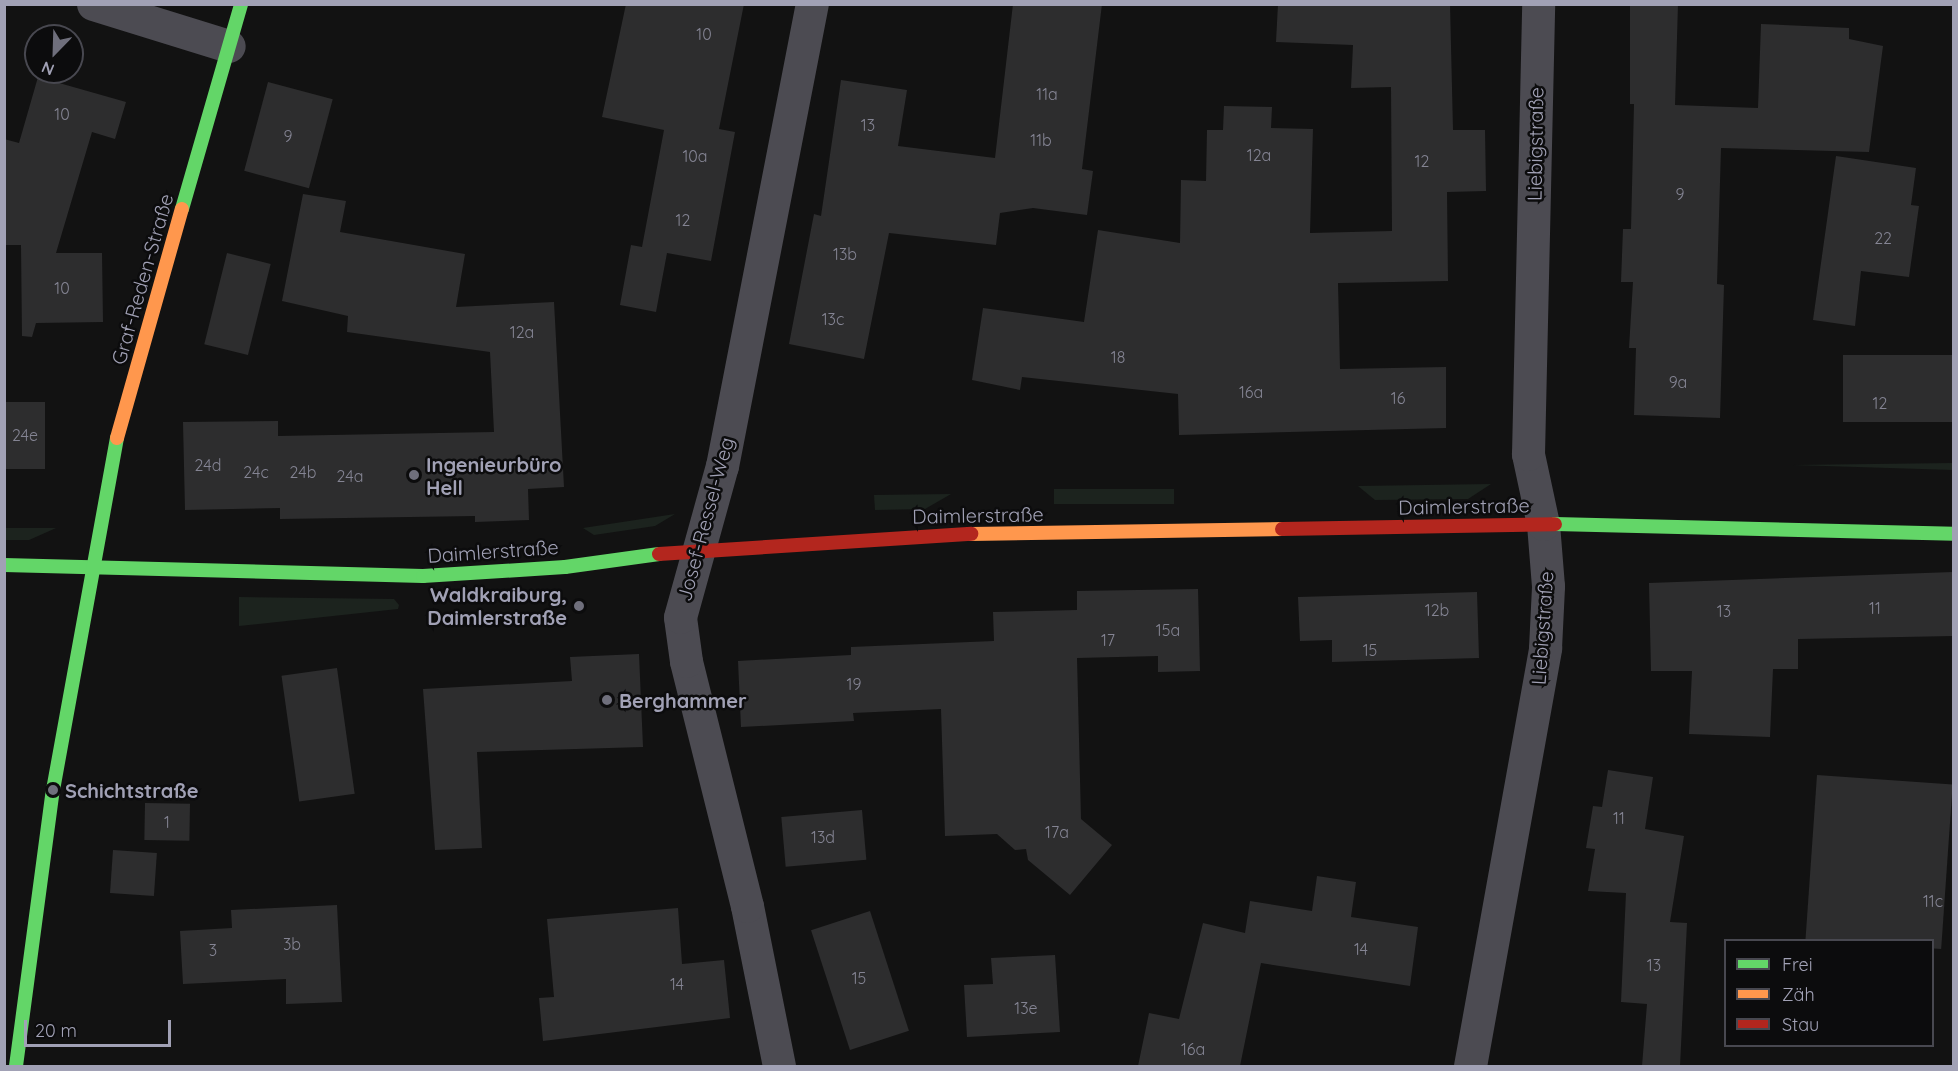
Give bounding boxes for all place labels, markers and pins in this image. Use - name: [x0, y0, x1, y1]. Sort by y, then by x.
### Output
- place label: Ingenieurbüro Hell: [426, 452, 561, 499]
- marker: Ingenieurbüro Hell: [407, 468, 421, 482]
- place label: Waldkraiburg, Daimlerstraße: [427, 582, 567, 629]
- marker: Waldkraiburg, Daimlerstraße: [572, 599, 586, 613]
- place label: Berghammer: [619, 688, 747, 712]
- marker: Berghammer: [600, 693, 614, 707]
- place label: Schichtstraße: [65, 778, 198, 802]
- marker: Schichtstraße: [46, 783, 60, 797]

